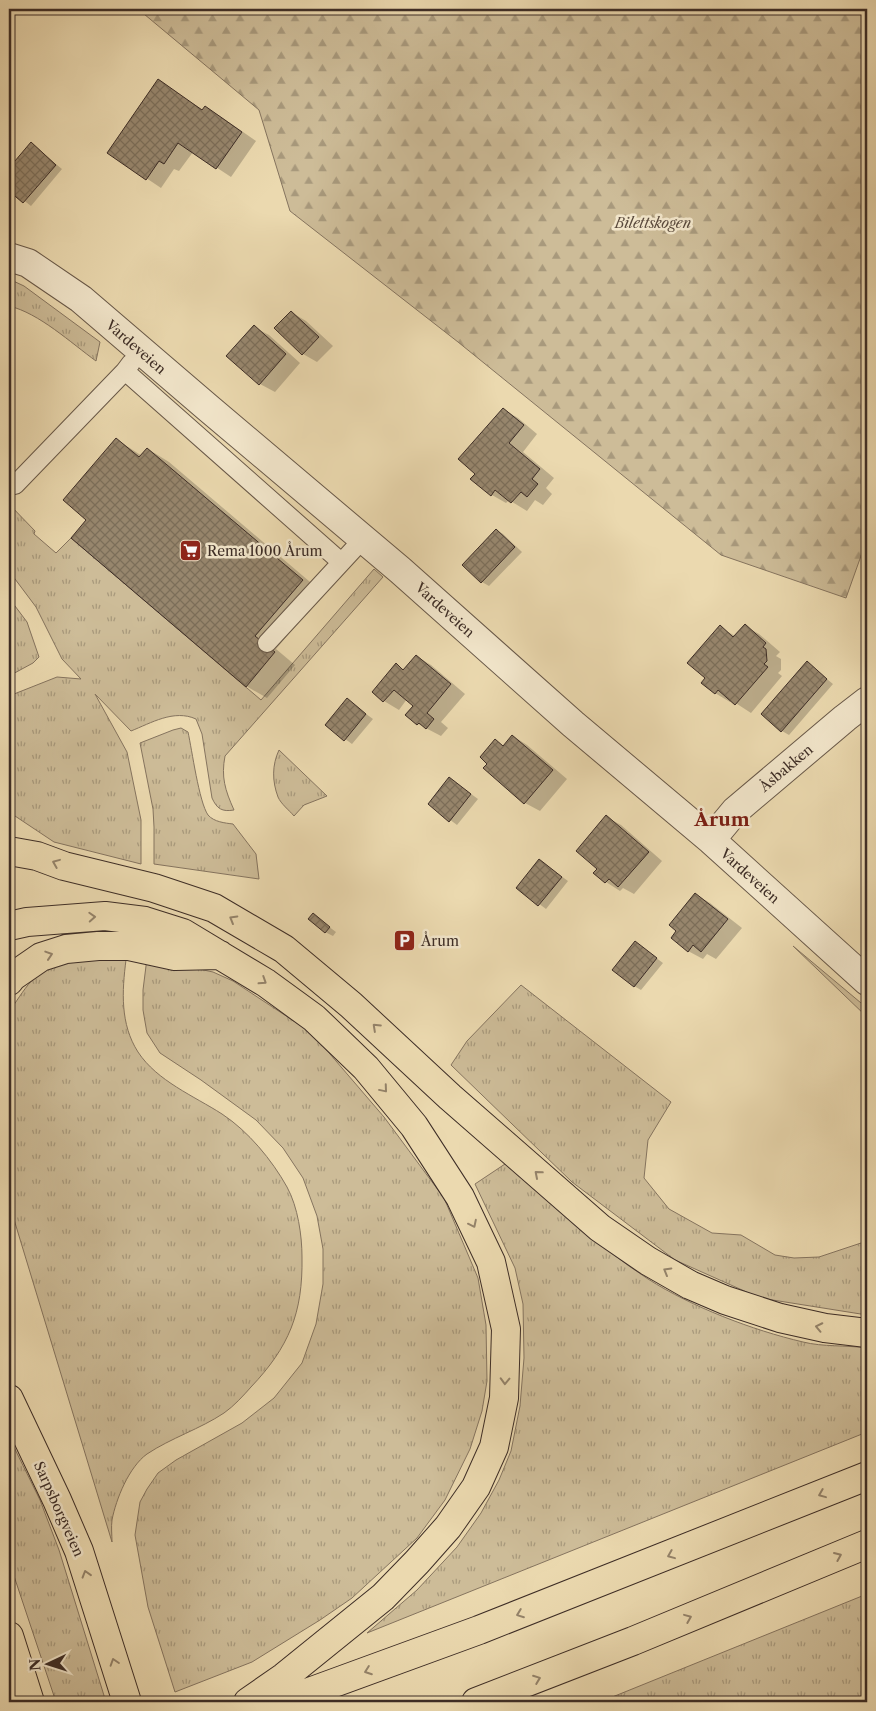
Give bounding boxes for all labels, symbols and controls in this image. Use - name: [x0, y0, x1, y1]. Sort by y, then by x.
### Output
- park label: Bilettskogen: [614, 214, 691, 232]
- street label: Vardeveien: [101, 315, 170, 378]
- supermarket icon: Rema 1000 Årum: [179, 539, 203, 563]
- place label: Rema 1000 Årum: [207, 541, 323, 560]
- street label: Vardeveien: [411, 578, 479, 642]
- street label: Åsbakken: [754, 739, 817, 796]
- district label: Årum: [693, 808, 750, 831]
- street label: Vardeveien: [716, 844, 784, 908]
- one-way arrow: [52, 859, 60, 869]
- one-way arrow: [88, 911, 96, 922]
- one-way arrow: [229, 915, 238, 925]
- parking icon: Årum: [393, 929, 417, 953]
- place label: Årum: [420, 931, 459, 950]
- one-way arrow: [44, 951, 52, 961]
- one-way arrow: [257, 975, 267, 984]
- one-way arrow: [372, 1024, 381, 1033]
- one-way arrow: [378, 1083, 386, 1092]
- one-way arrow: [534, 1170, 543, 1179]
- one-way arrow: [467, 1219, 477, 1228]
- one-way arrow: [663, 1268, 672, 1278]
- one-way arrow: [815, 1322, 823, 1332]
- one-way arrow: [499, 1377, 510, 1385]
- street label: Sarpsborgveien: [30, 1459, 88, 1560]
- one-way arrow: [818, 1488, 827, 1498]
- one-way arrow: [668, 1549, 676, 1559]
- one-way arrow: [834, 1552, 842, 1562]
- one-way arrow: [82, 1571, 92, 1579]
- one-way arrow: [516, 1608, 525, 1618]
- one-way arrow: [683, 1614, 692, 1625]
- north arrow: [22, 1638, 72, 1688]
- text: N: [26, 1658, 44, 1672]
- one-way arrow: [109, 1658, 119, 1666]
- one-way arrow: [364, 1665, 373, 1675]
- one-way arrow: [532, 1674, 541, 1685]

